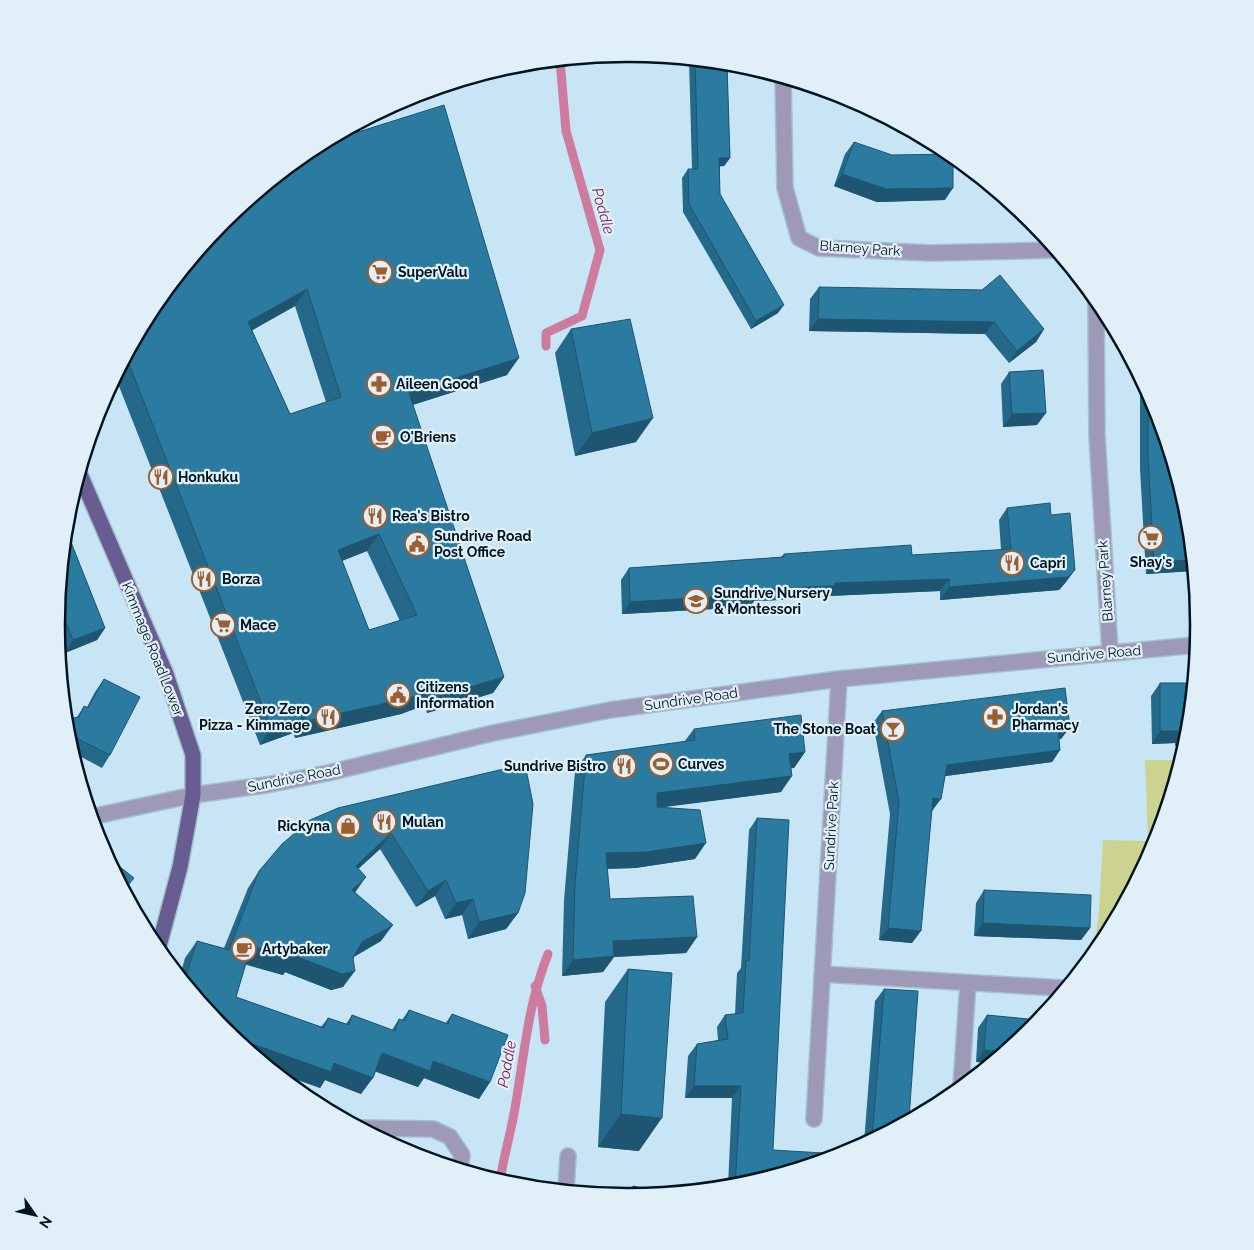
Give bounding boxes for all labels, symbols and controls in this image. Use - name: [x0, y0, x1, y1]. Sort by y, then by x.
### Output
- water label: Poddle: [588, 186, 618, 236]
- street label: Blarney Park: [819, 237, 902, 259]
- supermarket icon: SuperValu: [367, 259, 393, 285]
- place label: SuperValu: [398, 264, 468, 280]
- pharmacy icon: Aileen Good: [366, 371, 392, 397]
- place label: Aileen Good: [396, 376, 478, 392]
- cafe icon: O'Briens: [370, 424, 396, 450]
- place label: O'Briens: [400, 429, 456, 445]
- restaurant icon: Honkuku: [148, 464, 174, 490]
- place label: Honkuku: [178, 469, 239, 485]
- restaurant icon: Rea's Bistro: [362, 503, 388, 529]
- place label: Rea's Bistro: [392, 508, 470, 524]
- supermarket icon: Shay's: [1138, 525, 1164, 551]
- place label: Sundrive Road Post Office: [434, 528, 531, 560]
- public building icon: Sundrive Road Post Office: [404, 531, 430, 557]
- street label: Blarney Park: [1094, 539, 1116, 622]
- restaurant icon: Capri: [999, 550, 1025, 576]
- place label: Shay's: [1130, 554, 1172, 570]
- place label: Capri: [1030, 555, 1066, 571]
- restaurant icon: Borza: [191, 566, 217, 592]
- place label: Borza: [222, 571, 260, 587]
- street label: Kimmage Road Lower: [119, 580, 187, 719]
- place label: Sundrive Nursery & Montessori: [714, 585, 830, 617]
- school or university icon: Sundrive Nursery & Montessori: [683, 588, 709, 614]
- supermarket icon: Mace: [210, 612, 236, 638]
- place label: Mace: [240, 617, 277, 633]
- street label: Sundrive Road: [1046, 642, 1142, 666]
- place label: Citizens Information: [416, 679, 494, 711]
- public building icon: Citizens Information: [385, 682, 411, 708]
- street label: Sundrive Road: [643, 685, 739, 713]
- place label: Zero Zero Pizza - Kimmage: [199, 701, 311, 733]
- place label: Jordan's Pharmacy: [1012, 701, 1079, 733]
- restaurant icon: Zero Zero Pizza - Kimmage: [315, 704, 341, 730]
- pharmacy icon: Jordan's Pharmacy: [982, 704, 1008, 730]
- bar icon: The Stone Boat: [880, 716, 906, 742]
- place label: The Stone Boat: [773, 721, 877, 737]
- sports icon: Curves: [648, 751, 674, 777]
- restaurant icon: Sundrive Bistro: [611, 753, 637, 779]
- place label: Curves: [678, 756, 725, 772]
- place label: Sundrive Bistro: [504, 758, 607, 774]
- street label: Sundrive Road: [246, 761, 342, 795]
- street label: Sundrive Park: [821, 780, 841, 871]
- restaurant icon: Mulan: [371, 809, 397, 835]
- shop icon: Rickyna: [335, 813, 361, 839]
- place label: Mulan: [402, 814, 444, 830]
- place label: Rickyna: [277, 818, 330, 834]
- cafe icon: Artybaker: [231, 936, 257, 962]
- place label: Artybaker: [262, 941, 329, 957]
- water label: Poddle: [494, 1039, 520, 1089]
- north arrow: [10, 1190, 60, 1240]
- text: N: [36, 1213, 55, 1231]

